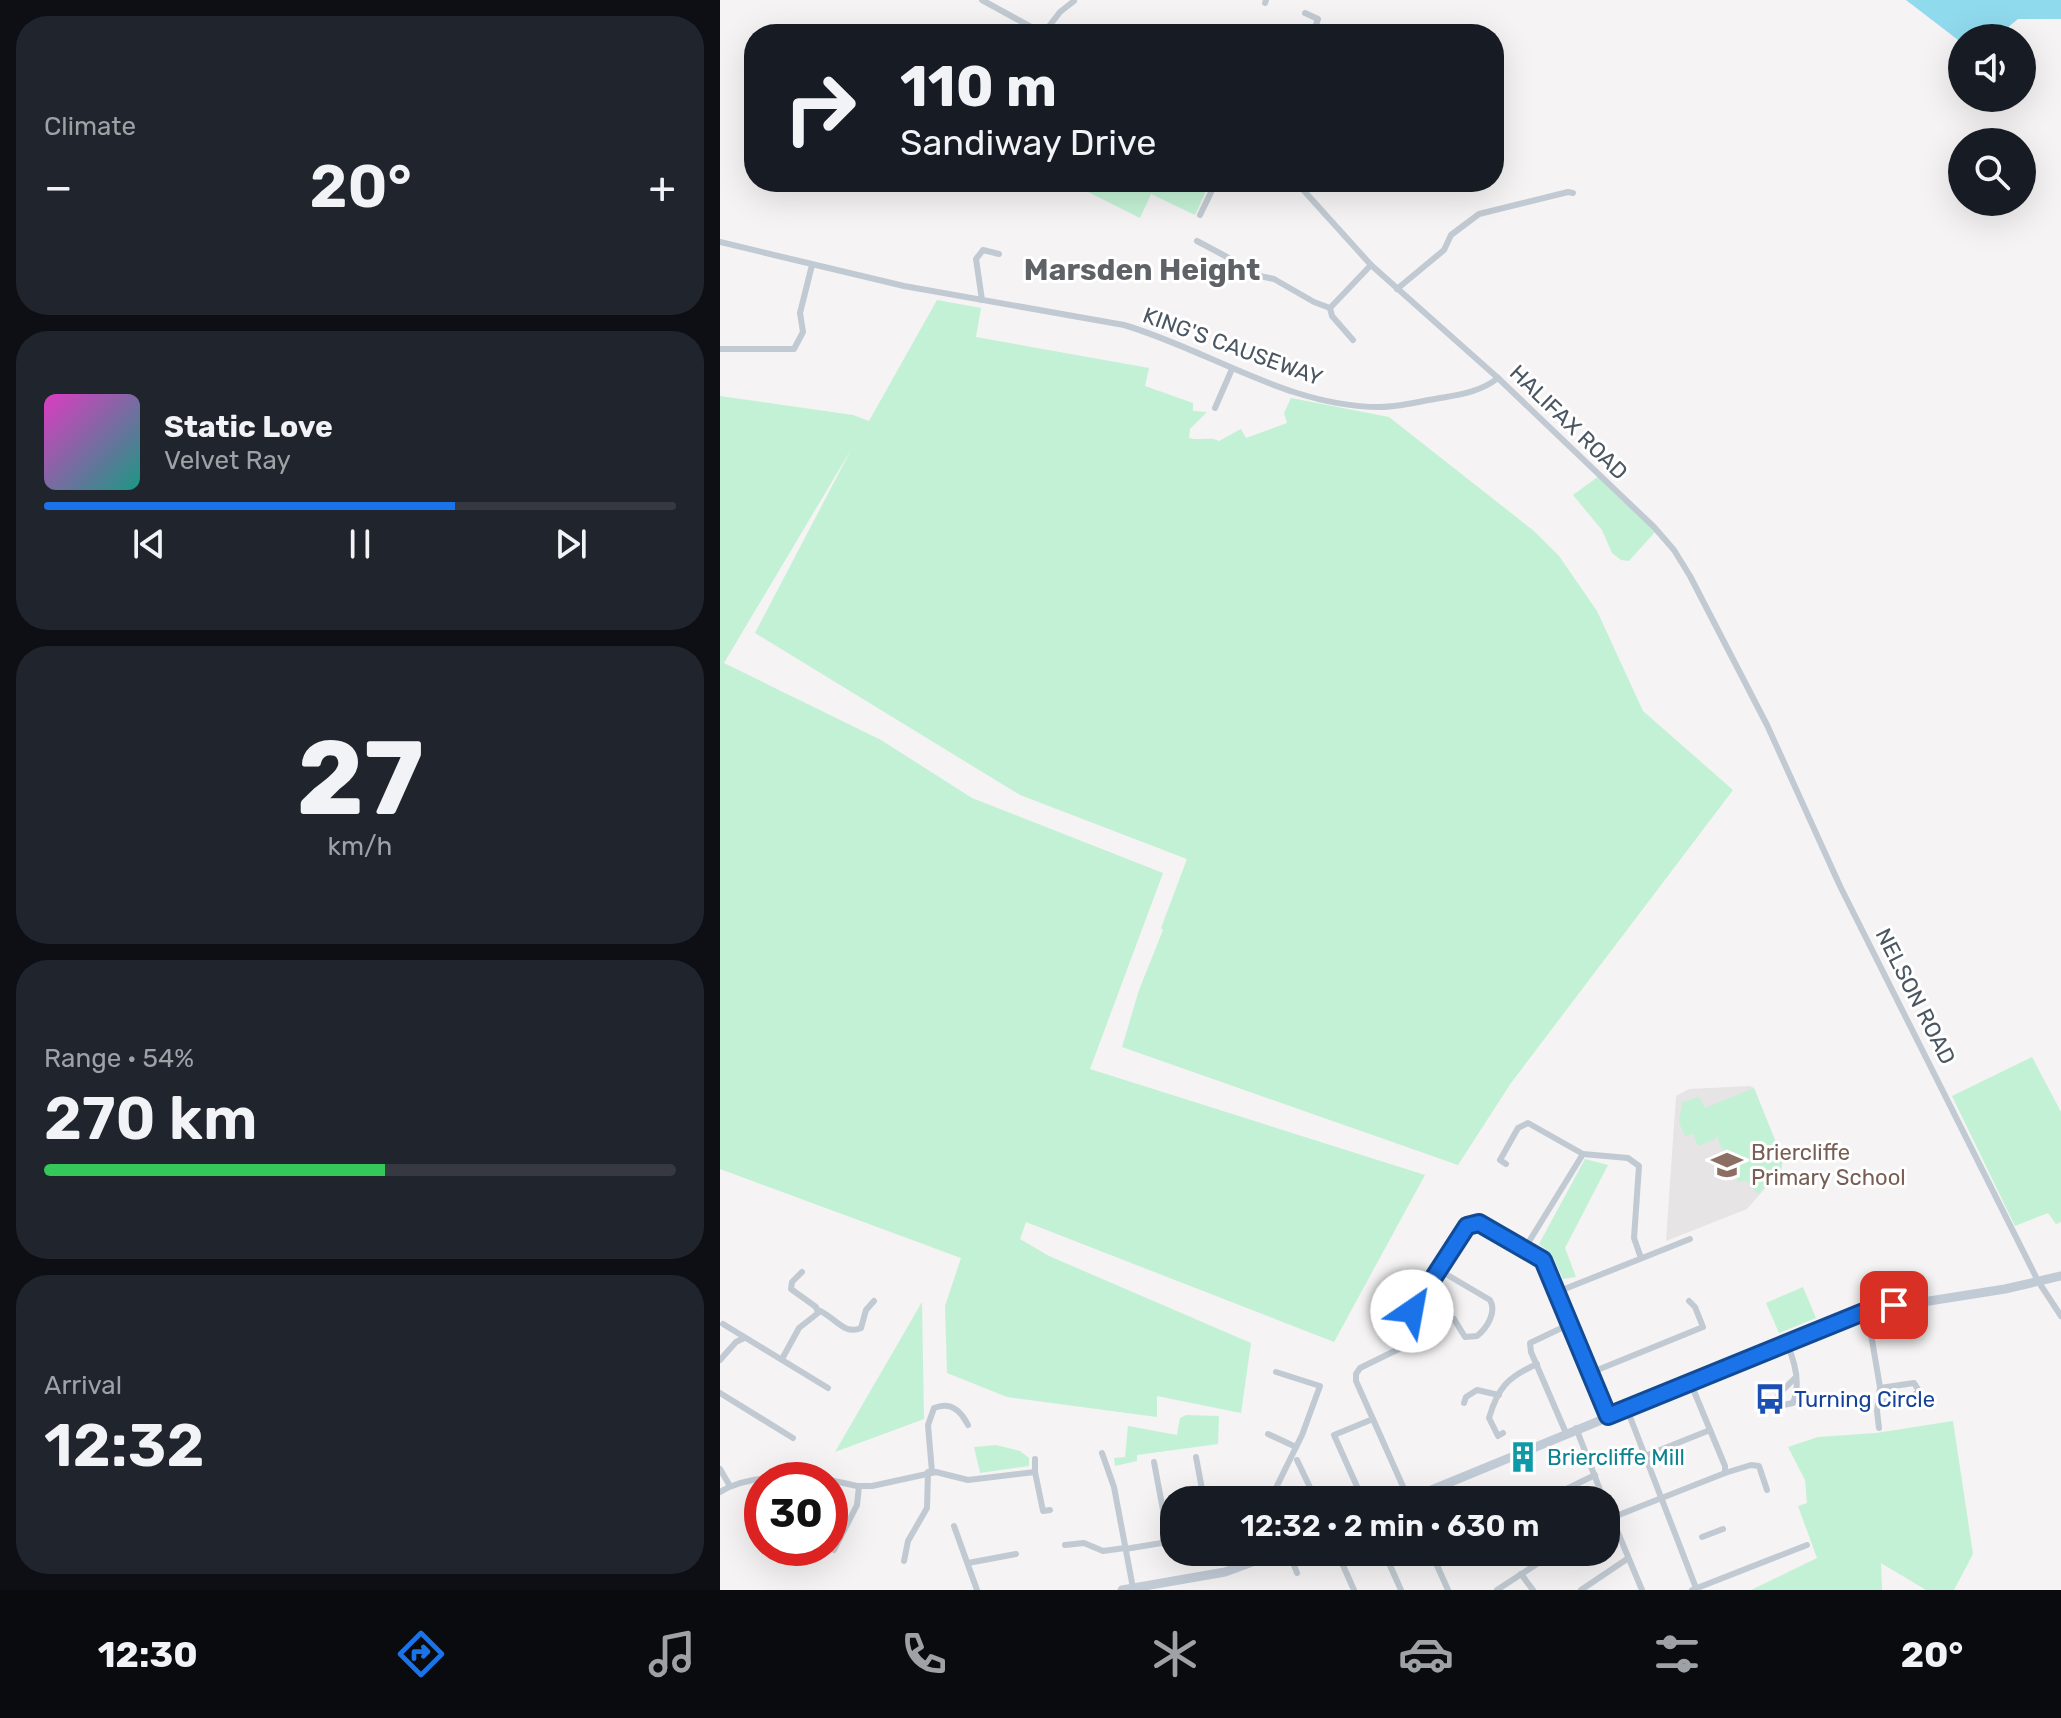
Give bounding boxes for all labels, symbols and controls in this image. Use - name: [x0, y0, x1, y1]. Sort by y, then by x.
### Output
- map controls: [1948, 24, 2036, 216]
- button: sound: [1948, 24, 2036, 112]
- text: 110 m: [900, 54, 1057, 120]
- icon: right: [768, 56, 872, 160]
- text: Climate: [44, 111, 136, 142]
- text: Sandiway Drive: [900, 121, 1156, 164]
- button: search: [1948, 128, 2036, 216]
- text: 20°: [309, 151, 412, 222]
- text: −: [44, 161, 73, 213]
- text: +: [649, 161, 676, 213]
- district label: Marsden Height: [1024, 252, 1260, 288]
- street label: KING'S CAUSEWAY: [1139, 301, 1326, 392]
- street label: HALIFAX ROAD: [1504, 359, 1633, 485]
- text: Static Love: [164, 409, 333, 445]
- text: Velvet Ray: [164, 445, 291, 476]
- icon: previous: [127, 522, 171, 566]
- icon: pause: [338, 522, 382, 566]
- icon: next: [549, 522, 593, 566]
- text: 27: [296, 717, 424, 840]
- text: km/h: [328, 831, 392, 862]
- street label: NELSON ROAD: [1870, 924, 1961, 1069]
- text: Range · 54%: [44, 1043, 194, 1074]
- text: 270 km: [44, 1083, 257, 1154]
- place label: Briercliffe Primary School: [1751, 1139, 1906, 1191]
- school or university icon: Briercliffe Primary School: [1710, 1148, 1744, 1182]
- position arrow: [1370, 1269, 1454, 1353]
- pin: [1860, 1271, 1928, 1339]
- icon: arrive: [1872, 1283, 1916, 1327]
- text: Arrival: [44, 1370, 122, 1401]
- bus stop icon: Turning Circle: [1753, 1382, 1787, 1416]
- place label: Turning Circle: [1794, 1386, 1935, 1413]
- text: 12:32: [44, 1410, 204, 1481]
- building icon: Briercliffe Mill: [1506, 1440, 1540, 1474]
- place label: Briercliffe Mill: [1547, 1444, 1685, 1471]
- speed limit sign: 30: [744, 1462, 848, 1566]
- text: 12:32 · 2 min · 630 m: [1240, 1508, 1540, 1544]
- icon: directions: [393, 1626, 449, 1682]
- icon: music: [644, 1626, 700, 1682]
- icon: phone: [896, 1626, 952, 1682]
- icon: climate: [1147, 1626, 1203, 1682]
- icon: car: [1398, 1626, 1454, 1682]
- icon: filters: [1649, 1626, 1705, 1682]
- text: 12:30: [98, 1633, 198, 1676]
- text: 20°: [1901, 1633, 1963, 1676]

